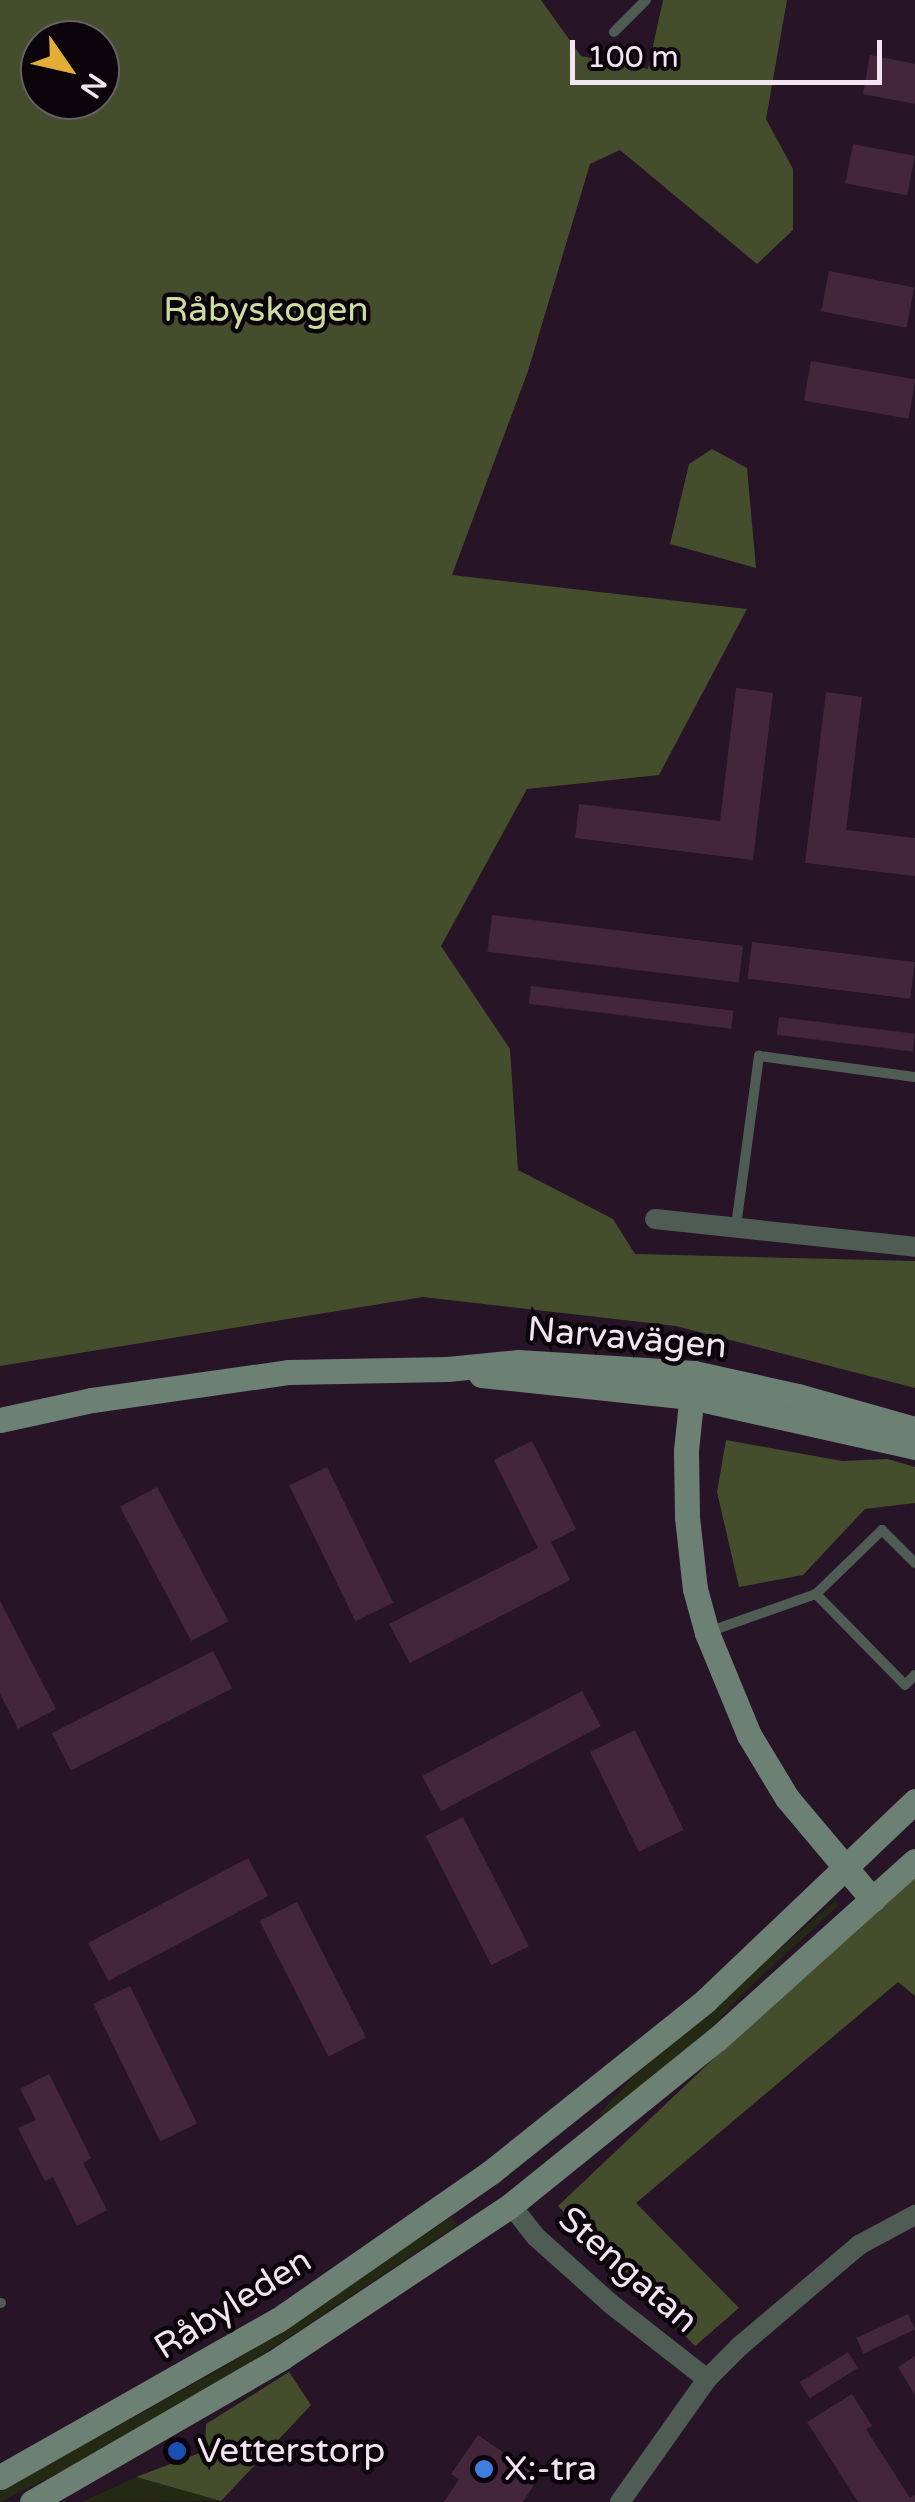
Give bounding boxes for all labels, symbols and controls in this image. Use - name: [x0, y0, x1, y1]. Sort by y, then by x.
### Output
- north arrow: [20, 20, 120, 120]
- scale bar: [575, 20, 888, 82]
- text: 100 m: [587, 39, 679, 76]
- text: N: [73, 67, 114, 104]
- park label: Råbyskogen: [163, 289, 369, 331]
- street label: Narvavägen: [526, 1308, 728, 1368]
- street label: Stengatan: [550, 2198, 706, 2342]
- street label: Råbyleden: [147, 2239, 319, 2369]
- place label: Vetterstorp: [197, 2430, 385, 2472]
- marker: Vetterstorp: [166, 2440, 188, 2462]
- place label: X:-tra: [504, 2448, 597, 2490]
- marker: X:-tra: [473, 2458, 495, 2480]

